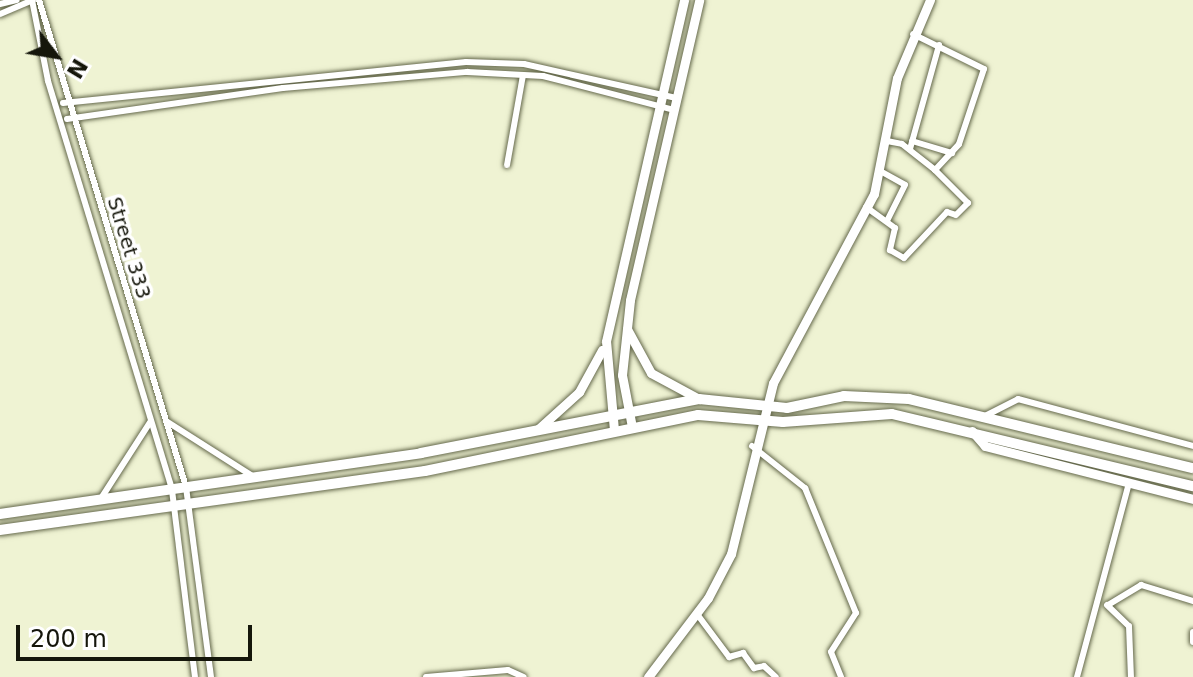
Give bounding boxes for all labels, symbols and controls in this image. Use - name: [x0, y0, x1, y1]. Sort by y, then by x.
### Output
- north arrow: [16, 16, 96, 96]
- text: N: [62, 54, 92, 83]
- street label: Street 333: [102, 194, 156, 302]
- scale bar: [20, 609, 256, 659]
- text: 200 m: [30, 625, 107, 653]

